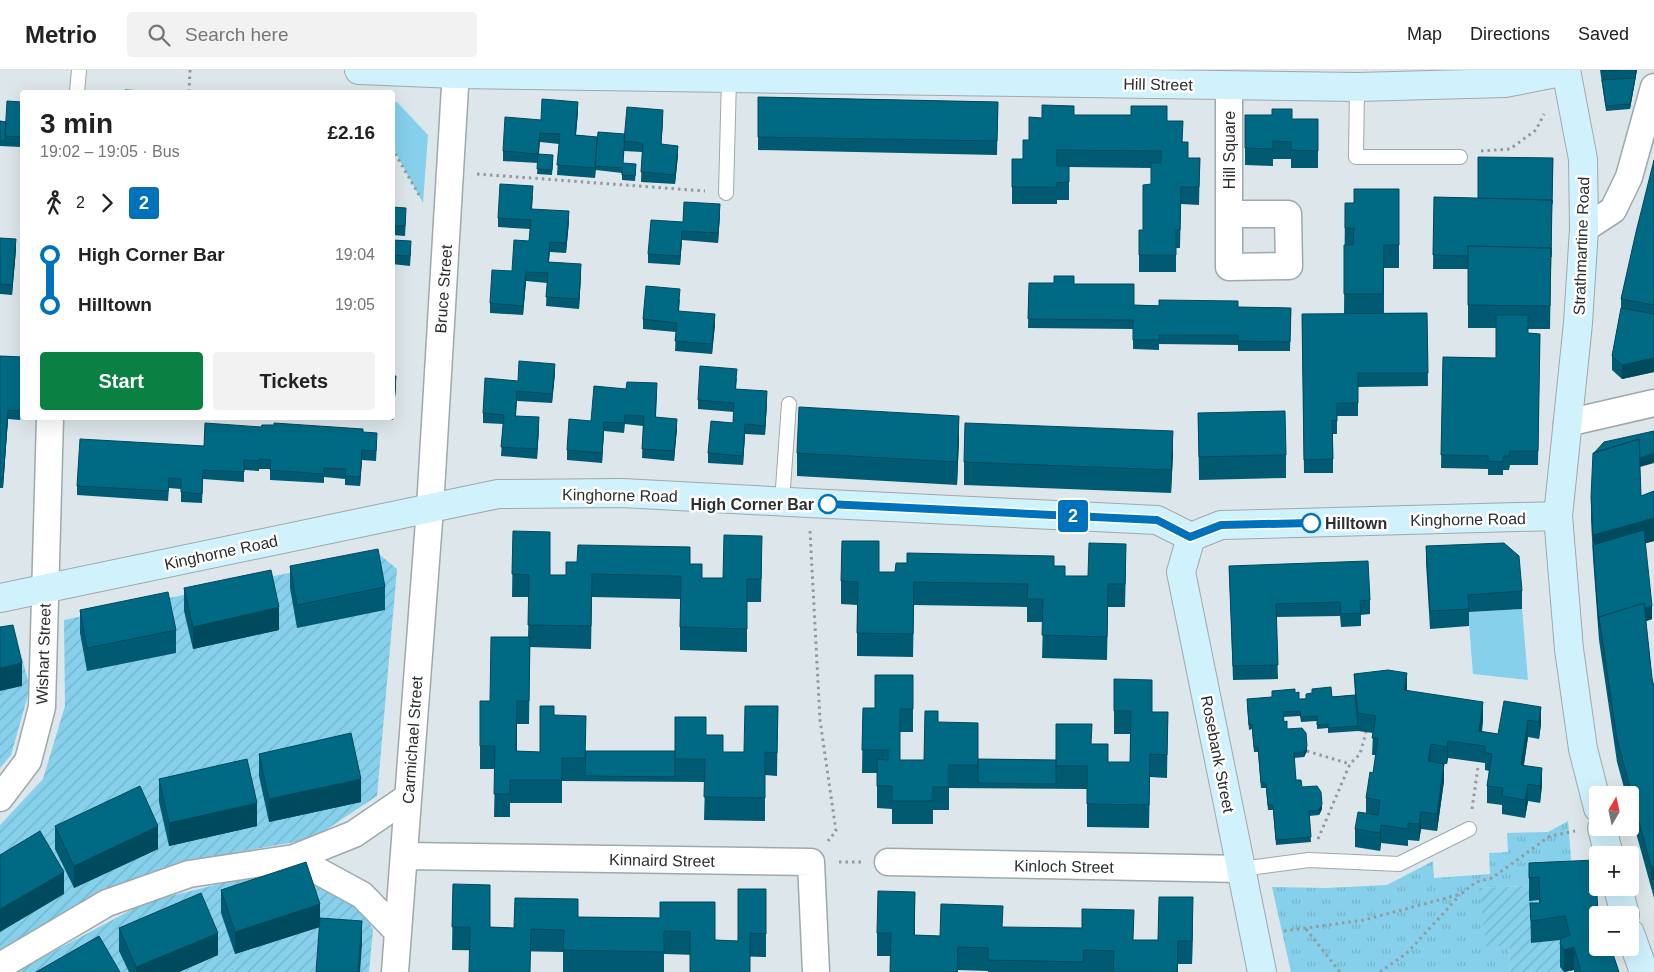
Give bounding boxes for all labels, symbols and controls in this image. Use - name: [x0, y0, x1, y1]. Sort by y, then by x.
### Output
- search box: [127, 12, 477, 57]
- text: Metrio: [25, 21, 97, 48]
- icon: search: [145, 21, 173, 49]
- text: Search here: [185, 24, 289, 45]
- text: Map: [1407, 24, 1442, 44]
- text: Directions: [1470, 24, 1550, 44]
- text: Saved: [1578, 24, 1629, 44]
- street label: Hill Street: [1123, 75, 1193, 94]
- text: 3 min: [40, 108, 113, 139]
- street label: Hill Square: [1221, 111, 1238, 189]
- text: £2.16: [327, 122, 375, 143]
- text: 19:02 – 19:05 · Bus: [40, 143, 180, 160]
- street label: Strathmartine Road: [1571, 176, 1592, 316]
- icon: walk: [40, 189, 68, 217]
- icon: forward: [93, 189, 121, 217]
- text: 2: [139, 193, 149, 213]
- text: 2: [76, 194, 85, 211]
- text: High Corner Bar: [78, 244, 225, 265]
- street label: Bruce Street: [432, 244, 455, 334]
- text: 19:04: [335, 246, 375, 263]
- text: Hilltown: [78, 294, 152, 315]
- text: 19:05: [335, 296, 375, 313]
- button: Start: [40, 352, 203, 410]
- button: Tickets: [213, 352, 375, 410]
- street label: Kinghorne Road: [562, 486, 678, 505]
- marker: High Corner Bar: [818, 494, 838, 514]
- place label: High Corner Bar: [690, 496, 814, 513]
- line badge: 2: [1057, 500, 1089, 532]
- text: 2: [1068, 506, 1078, 526]
- street label: Kinghorne Road: [1410, 510, 1526, 529]
- marker: Hilltown: [1301, 513, 1321, 533]
- place label: Hilltown: [1325, 515, 1387, 532]
- street label: Kinghorne Road: [163, 532, 279, 573]
- street label: Wishart Street: [33, 603, 54, 705]
- street label: Carmichael Street: [400, 675, 425, 804]
- street label: Rosebank Street: [1198, 694, 1237, 815]
- north arrow: [1589, 786, 1639, 836]
- map controls: [1589, 786, 1639, 956]
- button: +: [1589, 846, 1639, 896]
- street label: Kinnaird Street: [609, 851, 716, 870]
- street label: Kinloch Street: [1014, 857, 1114, 876]
- button: −: [1589, 906, 1639, 956]

